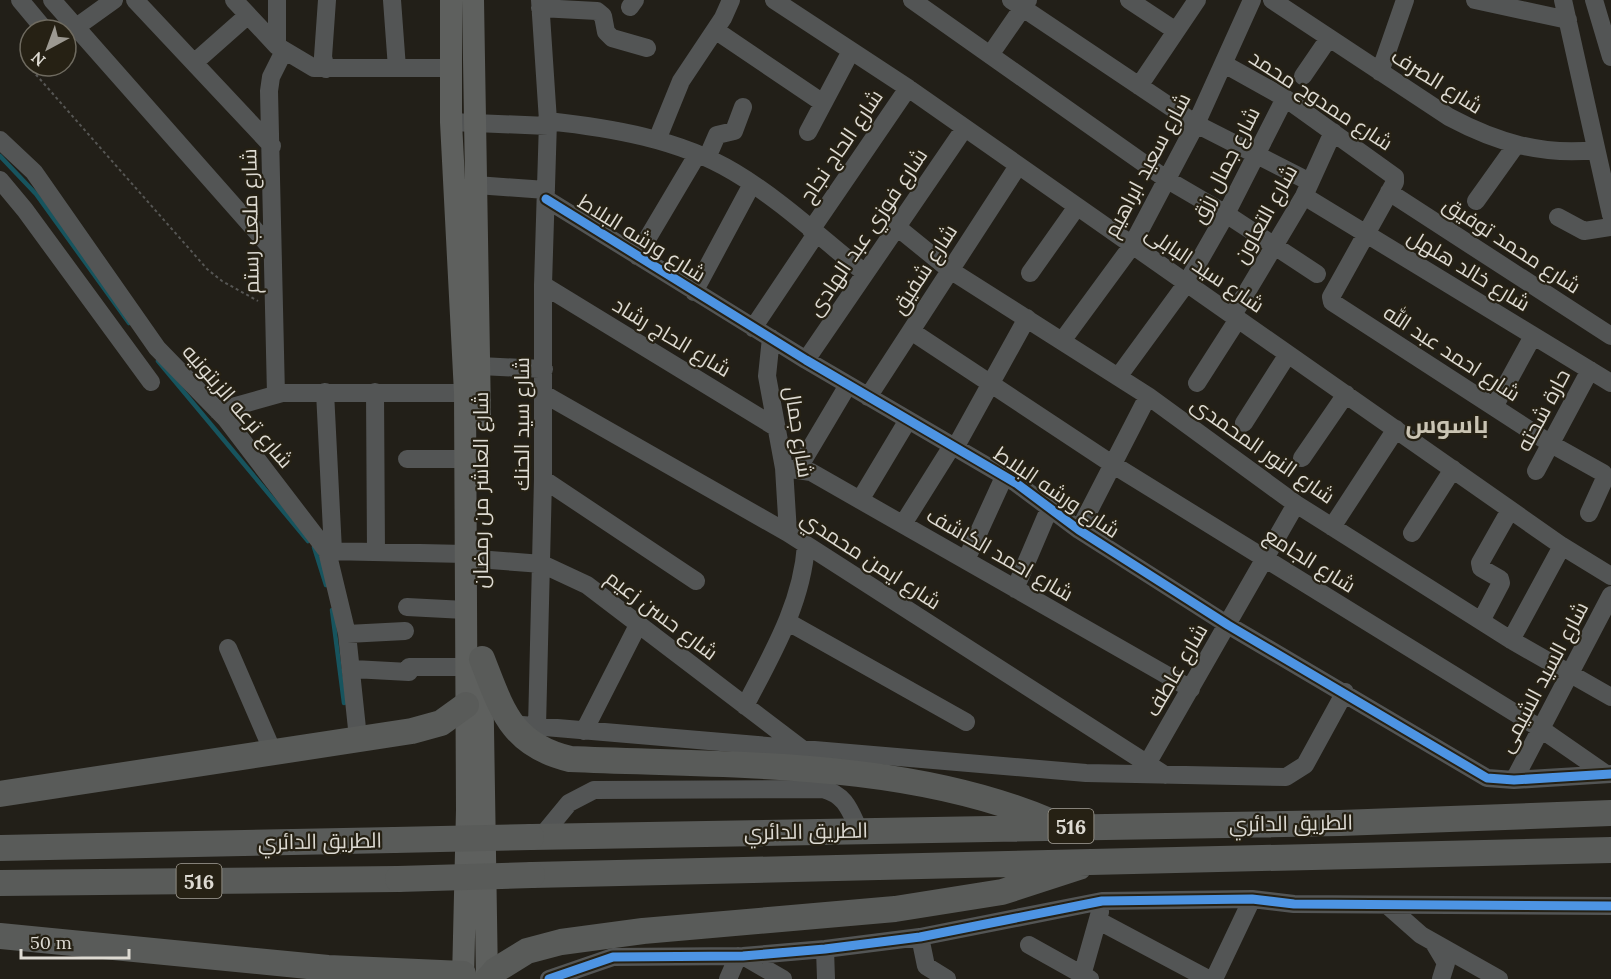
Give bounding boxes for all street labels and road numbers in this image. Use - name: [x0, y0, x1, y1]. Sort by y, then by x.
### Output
- street label: شارع الصرف: [1386, 42, 1488, 121]
- street label: شارع ممدوح محمد: [1244, 44, 1398, 157]
- street label: شارع الحاج نجاح: [793, 84, 890, 208]
- street label: شارع سعيد ابراهيم: [1098, 88, 1197, 242]
- street label: شارع جمال رزق: [1184, 102, 1267, 228]
- street label: شارع فوزي عبد الهادى: [801, 143, 936, 323]
- street label: شارع ملعب رستم: [235, 148, 266, 294]
- street label: شارع التعاون: [1227, 160, 1304, 269]
- street label: شارع ورشه البلاط: [572, 188, 711, 289]
- street label: شارع محمد توفيق: [1438, 190, 1586, 300]
- street label: شارع شفيق: [885, 219, 964, 320]
- street label: شارع سيد البابلى: [1140, 219, 1270, 320]
- street label: شارع خالد هلهل: [1402, 223, 1535, 318]
- street label: شارع الحاج رشاد: [607, 291, 736, 384]
- street label: شارع احمد عبد الله: [1378, 299, 1525, 408]
- street label: شارع ترعه الزيتونيه: [176, 338, 299, 474]
- street label: شارع سيد الحنك: [508, 357, 536, 491]
- street label: حارة شحته: [1510, 364, 1576, 456]
- street label: شارع جمال: [777, 384, 820, 480]
- street label: شارع النور المحمدى: [1185, 390, 1340, 510]
- street label: شارع العاشر من رمضان: [467, 392, 495, 588]
- street label: شارع ورشه البلاط: [988, 440, 1125, 545]
- street label: شارع احمد الكاشف: [921, 501, 1078, 608]
- street label: شارع ايمن محمدي: [794, 505, 946, 618]
- street label: شارع الجامع: [1259, 521, 1361, 600]
- street label: شارع حسن زعيم: [600, 564, 724, 667]
- street label: شارع السيد الشيمى: [1492, 597, 1595, 758]
- street label: شارع عاطف: [1139, 619, 1214, 722]
- street label: الطريق الدائري: [1229, 808, 1353, 841]
- road number: 516: [1048, 809, 1094, 843]
- street label: الطريق الدائري: [744, 816, 868, 849]
- street label: الطريق الدائري: [258, 826, 382, 859]
- road number: 516: [176, 864, 222, 898]

